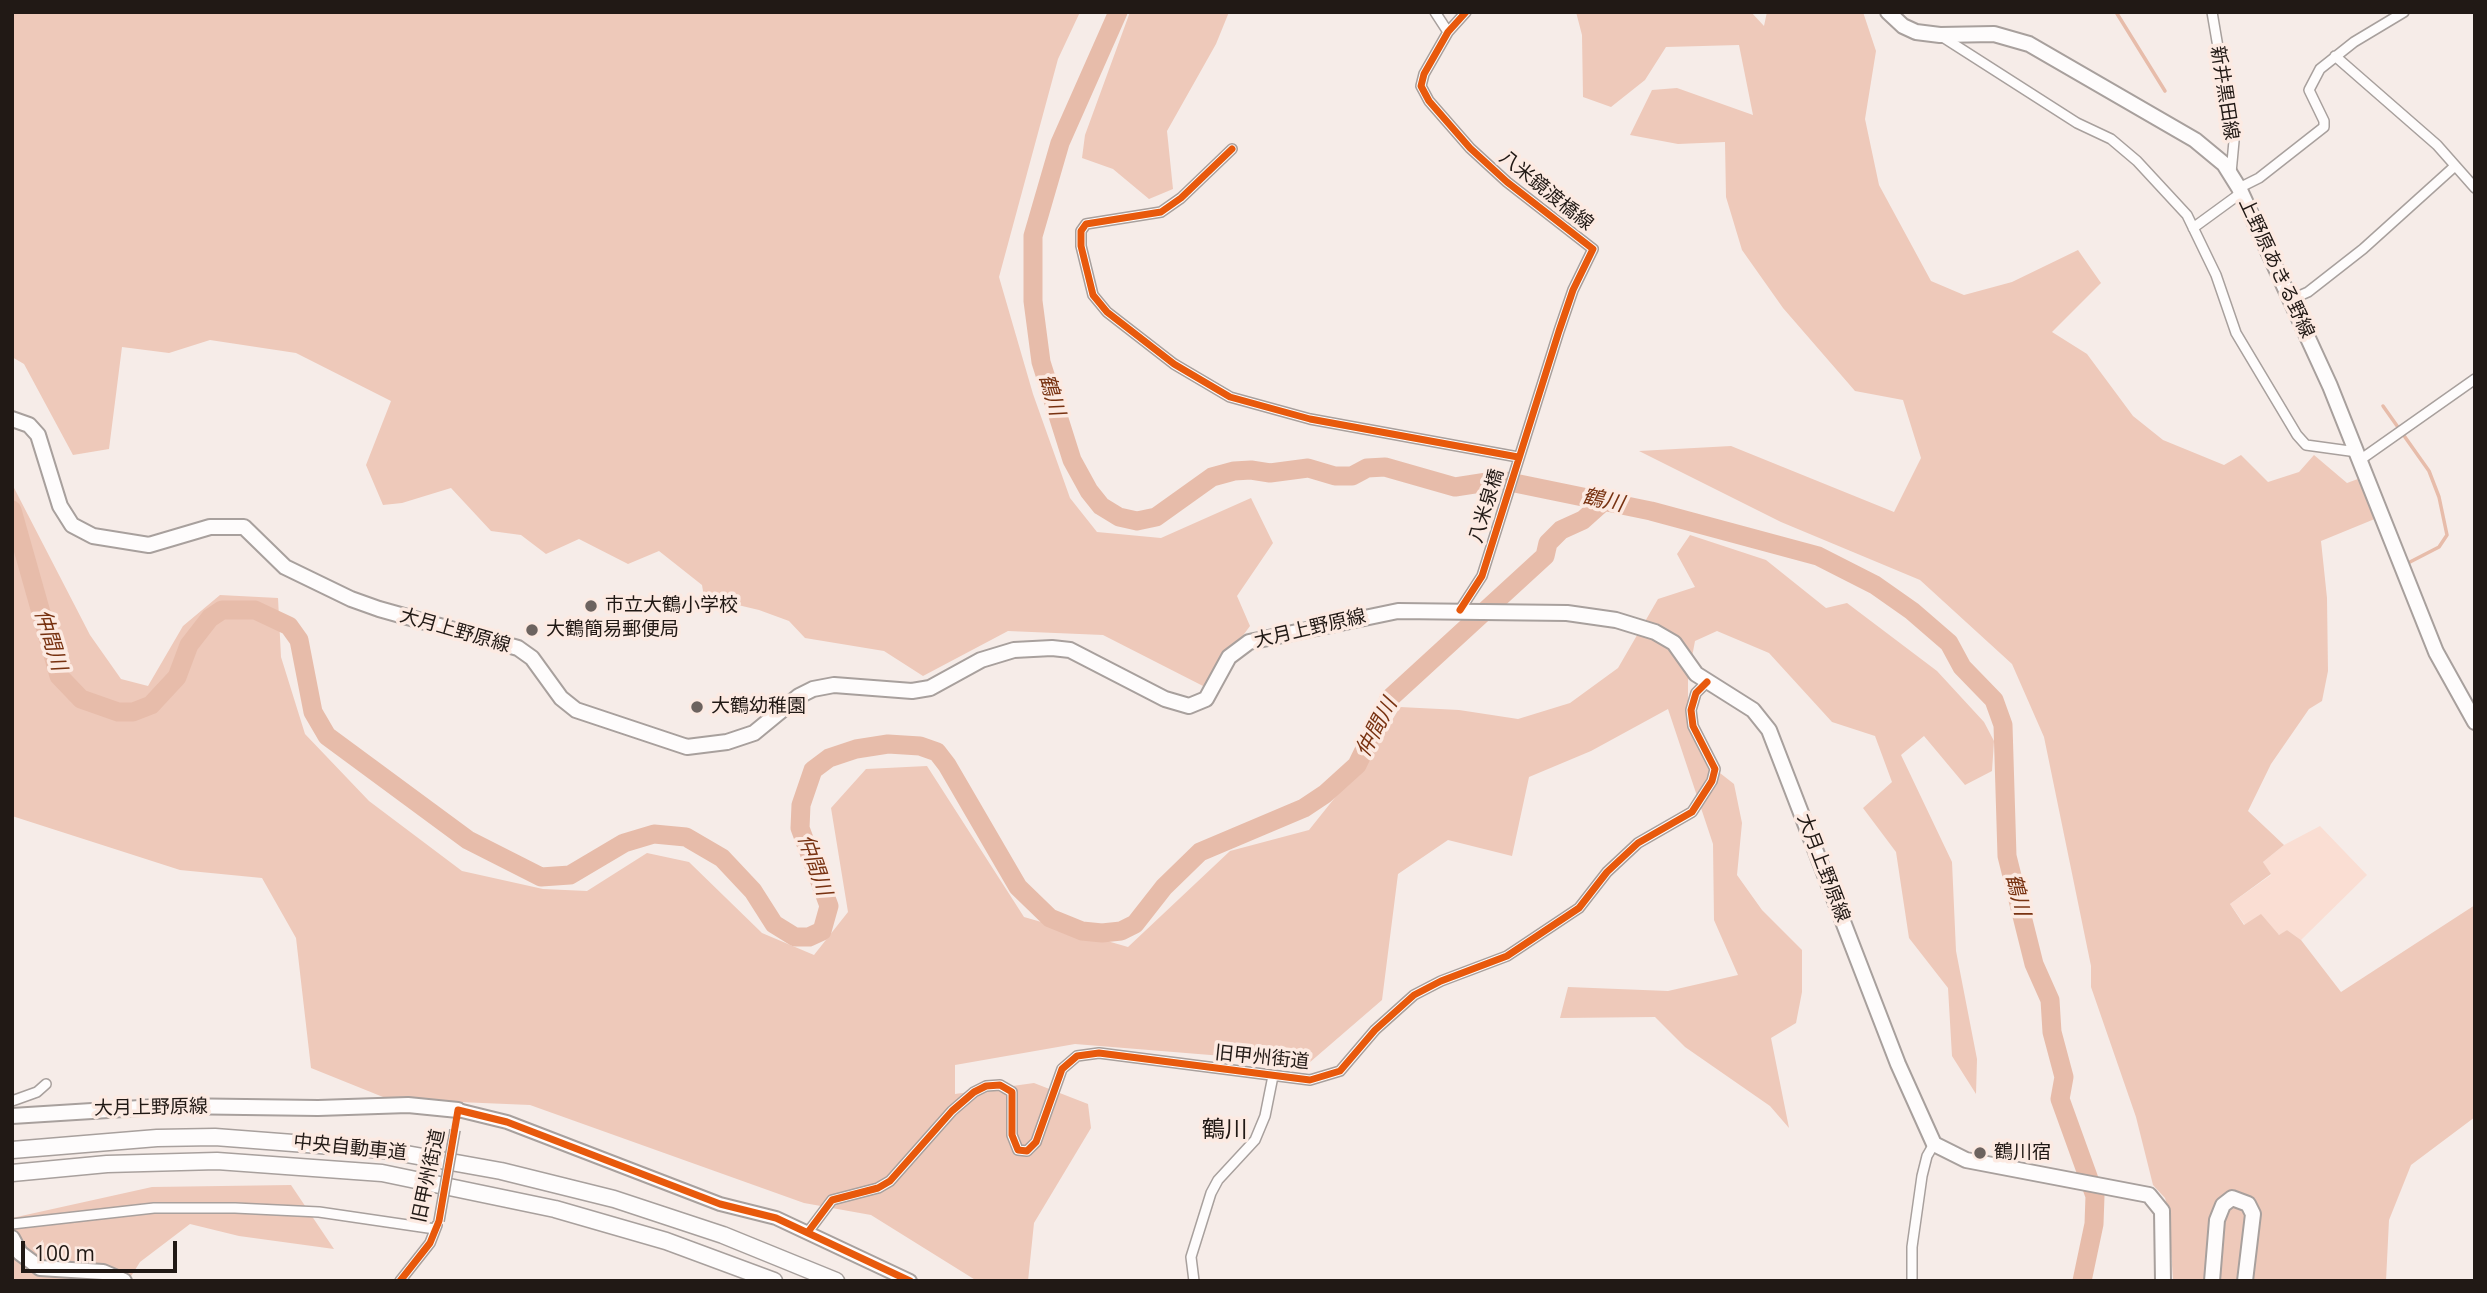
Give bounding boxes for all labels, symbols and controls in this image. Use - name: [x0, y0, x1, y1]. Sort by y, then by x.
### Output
- street label: 新井黒田線: [2205, 44, 2243, 142]
- street label: 八米鏡渡橋線: [1495, 146, 1597, 236]
- street label: 上野原あきる野線: [2234, 194, 2318, 342]
- water label: 鶴川: [1033, 371, 1069, 419]
- street label: 八米泉橋: [1465, 466, 1509, 546]
- water label: 鶴川: [1580, 484, 1626, 518]
- place label: 市立大鶴小学校: [605, 595, 738, 617]
- marker: 市立大鶴小学校: [583, 598, 599, 614]
- street label: 大月上野原線: [397, 604, 513, 658]
- street label: 大月上野原線: [1252, 605, 1368, 653]
- water label: 仲間川: [29, 606, 71, 674]
- place label: 大鶴簡易郵便局: [546, 619, 679, 641]
- marker: 大鶴簡易郵便局: [524, 622, 540, 638]
- water label: 仲間川: [1351, 694, 1403, 762]
- place label: 大鶴幼稚園: [711, 696, 806, 718]
- marker: 大鶴幼稚園: [689, 699, 705, 715]
- street label: 大月上野原線: [1792, 811, 1854, 925]
- water label: 仲間川: [792, 831, 836, 899]
- water label: 鶴川: [2000, 872, 2034, 918]
- street label: 旧甲州街道: [1214, 1042, 1310, 1074]
- street label: 大月上野原線: [94, 1096, 208, 1120]
- district label: 鶴川: [1202, 1116, 1248, 1144]
- street label: 旧甲州街道: [408, 1127, 450, 1225]
- street label: 中央自動車道: [292, 1131, 408, 1165]
- place label: 鶴川宿: [1994, 1142, 2051, 1164]
- marker: 鶴川宿: [1972, 1145, 1988, 1161]
- scale bar: [24, 1226, 180, 1270]
- text: 100 m: [34, 1239, 95, 1267]

